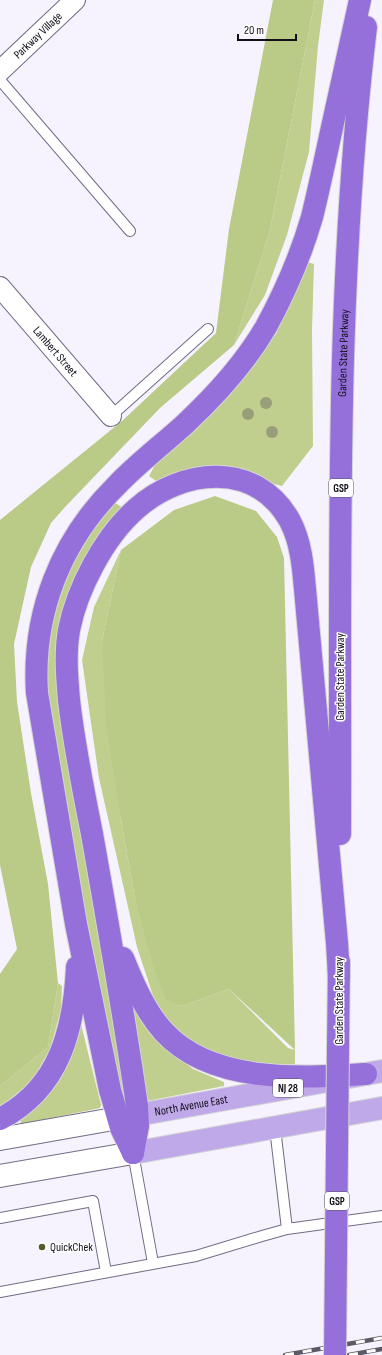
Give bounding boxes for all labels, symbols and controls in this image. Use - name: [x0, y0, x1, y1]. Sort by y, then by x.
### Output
- street label: Parkway Village: [10, 9, 65, 62]
- scale bar: [238, 16, 296, 42]
- text: 20 m: [244, 23, 264, 38]
- street label: Garden State Parkway: [335, 308, 352, 397]
- street label: Lambert Street: [30, 323, 81, 380]
- road number: GSP: [329, 479, 353, 497]
- street label: Garden State Parkway: [333, 633, 348, 721]
- street label: Garden State Parkway: [332, 957, 347, 1045]
- road number: NJ 28: [273, 1079, 303, 1097]
- street label: North Avenue East: [153, 1091, 229, 1119]
- road number: GSP: [325, 1192, 349, 1210]
- place label: QuickChek: [50, 1240, 93, 1255]
- marker: QuickChek: [37, 1242, 47, 1252]

